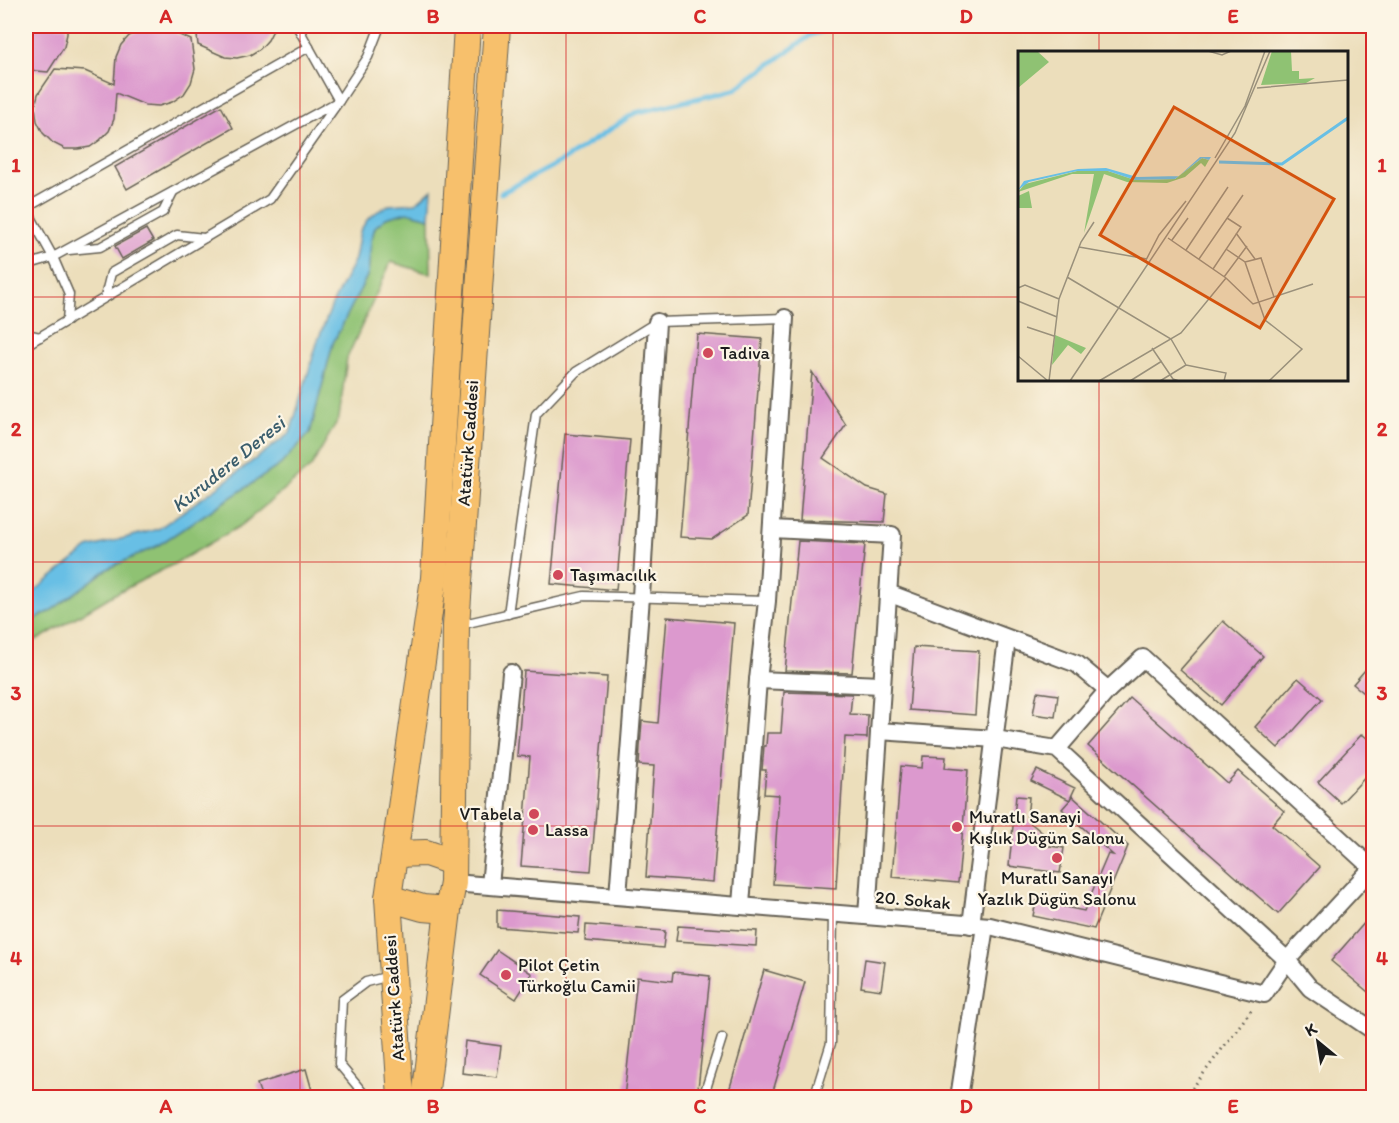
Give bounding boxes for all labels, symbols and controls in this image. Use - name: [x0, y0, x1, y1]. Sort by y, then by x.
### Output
- text: A: [159, 4, 173, 28]
- text: B: [427, 4, 440, 28]
- text: C: [694, 4, 707, 28]
- text: D: [959, 4, 973, 28]
- text: E: [1227, 4, 1239, 28]
- inset map: [1018, 51, 1348, 381]
- text: 1: [11, 153, 21, 177]
- text: 1: [1377, 153, 1387, 177]
- place label: Tadiva: [720, 342, 771, 364]
- marker: Tadiva: [701, 346, 715, 360]
- street label: Atatürk Caddesi: [453, 379, 483, 507]
- water label: Kurudere Deresi: [166, 410, 291, 517]
- text: 2: [11, 417, 22, 441]
- text: 2: [1377, 417, 1388, 441]
- place label: Taşımacılık: [570, 564, 657, 586]
- marker: Taşımacılık: [551, 568, 565, 582]
- text: 3: [11, 681, 22, 705]
- text: 3: [1377, 681, 1388, 705]
- place label: VTabela: [460, 803, 523, 825]
- place label: Muratlı Sanayi Kışlık Dügün Salonu: [969, 806, 1125, 849]
- marker: VTabela: [527, 807, 541, 821]
- place label: Lassa: [545, 819, 588, 841]
- marker: Muratlı Sanayi Kışlık Dügün Salonu: [950, 820, 964, 834]
- marker: Lassa: [526, 823, 540, 837]
- marker: Muratlı Sanayi Yazlık Dügün Salonu: [1050, 851, 1064, 865]
- place label: Muratlı Sanayi Yazlık Dügün Salonu: [978, 867, 1136, 910]
- street label: 20. Sokak: [874, 886, 952, 914]
- street label: Atatürk Caddesi: [379, 934, 409, 1062]
- text: 4: [10, 946, 22, 970]
- text: 4: [1376, 946, 1388, 970]
- place label: Pilot Çetin Türkoğlu Camii: [518, 954, 636, 997]
- marker: Pilot Çetin Türkoğlu Camii: [499, 968, 513, 982]
- north arrow: [1288, 1012, 1348, 1072]
- text: K: [1302, 1018, 1321, 1040]
- text: A: [159, 1094, 173, 1118]
- text: B: [427, 1094, 440, 1118]
- text: C: [694, 1094, 707, 1118]
- text: D: [959, 1094, 973, 1118]
- text: E: [1227, 1094, 1239, 1118]

